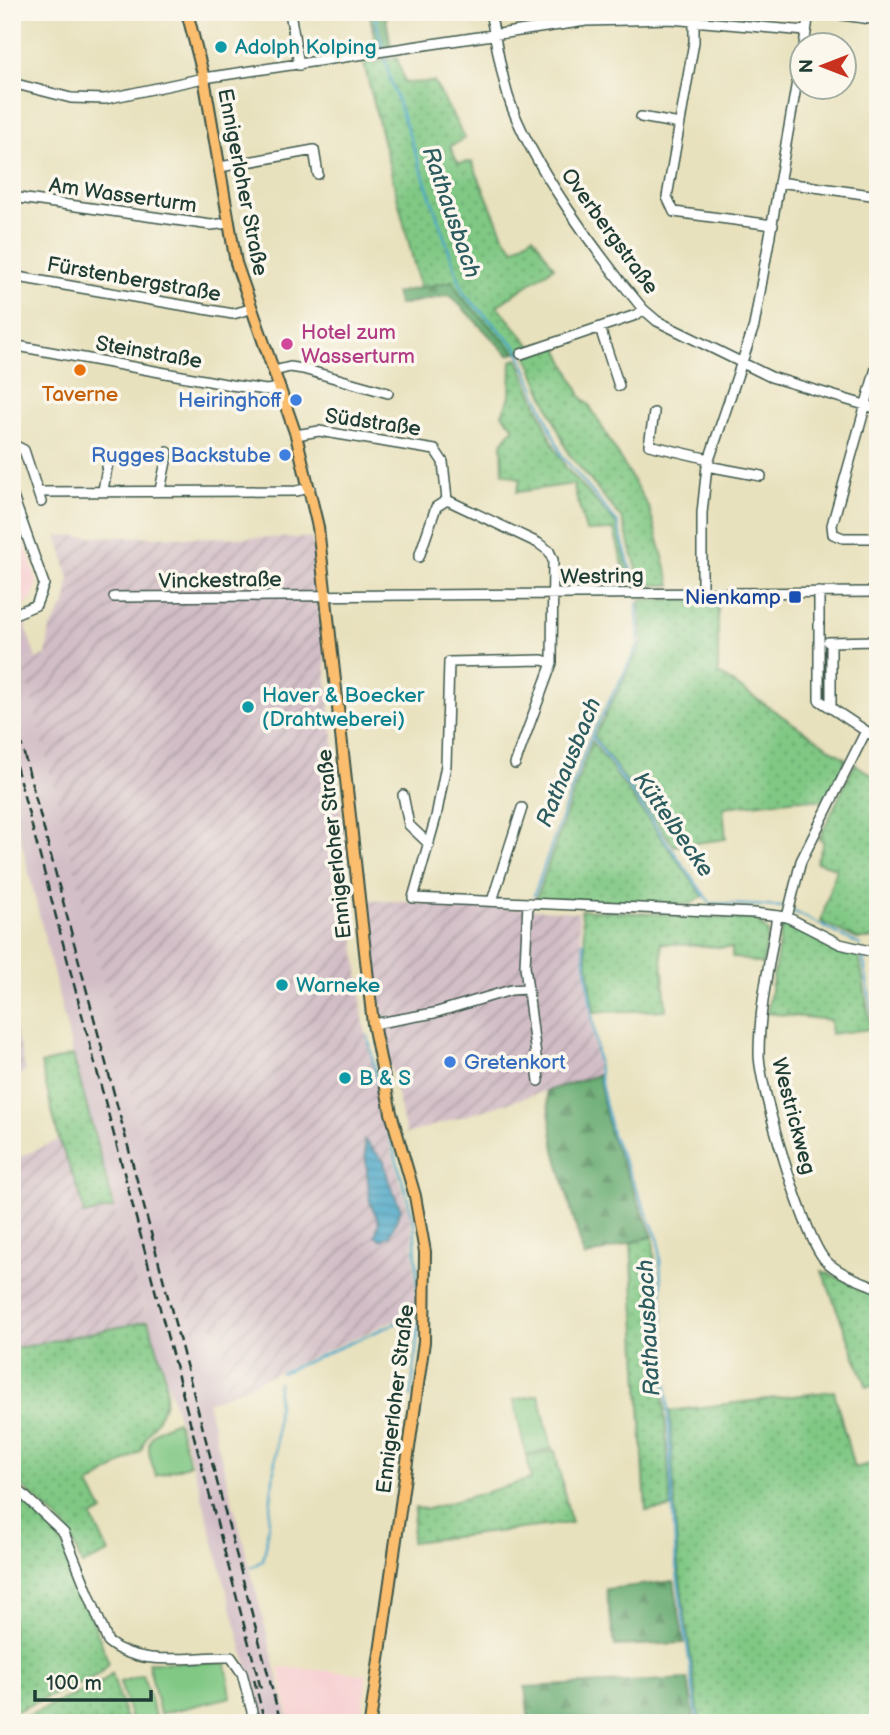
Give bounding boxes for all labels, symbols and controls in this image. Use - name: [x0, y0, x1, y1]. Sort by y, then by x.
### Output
- north arrow: [788, 32, 858, 102]
- place label: Adolph Kolping: [235, 35, 377, 60]
- marker: Adolph Kolping: [213, 39, 229, 55]
- text: N: [796, 59, 819, 73]
- street label: Ennigerloher Straße: [212, 86, 273, 278]
- water label: Rathausbach: [416, 143, 487, 282]
- street label: Overbergstraße: [556, 163, 664, 299]
- street label: Am Wasserturm: [47, 173, 198, 218]
- street label: Fürstenbergstraße: [45, 252, 223, 307]
- place label: Hotel zum Wasserturm: [301, 320, 415, 369]
- street label: Steinstraße: [94, 331, 204, 374]
- marker: Hotel zum Wasserturm: [279, 336, 295, 352]
- marker: Taverne: [72, 362, 88, 378]
- place label: Taverne: [42, 382, 118, 407]
- place label: Heiringhoff: [178, 388, 283, 413]
- marker: Heiringhoff: [288, 392, 304, 408]
- street label: Südstraße: [323, 403, 423, 442]
- place label: Rugges Backstube: [91, 443, 271, 468]
- marker: Rugges Backstube: [277, 447, 293, 463]
- street label: Westring: [560, 563, 644, 590]
- street label: Vinckestraße: [158, 567, 282, 594]
- place label: Nienkamp: [685, 585, 781, 610]
- marker: Nienkamp: [787, 589, 803, 605]
- place label: Haver & Boecker (Drahtweberei): [262, 683, 425, 732]
- water label: Rathausbach: [530, 693, 608, 831]
- marker: Haver & Boecker (Drahtweberei): [240, 699, 256, 715]
- street label: Ennigerloher Straße: [312, 748, 357, 940]
- water label: Küttelbecke: [627, 766, 720, 883]
- place label: Warneke: [296, 973, 380, 998]
- marker: Warneke: [274, 977, 290, 993]
- place label: Gretenkort: [464, 1050, 566, 1075]
- marker: Gretenkort: [442, 1054, 458, 1070]
- street label: Westrickweg: [766, 1055, 821, 1177]
- place label: B & S: [359, 1066, 411, 1091]
- marker: B & S: [337, 1070, 353, 1086]
- water label: Rathausbach: [631, 1258, 667, 1397]
- street label: Ennigerloher Straße: [371, 1303, 420, 1495]
- scale bar: [35, 1658, 150, 1702]
- text: 100 m: [46, 1671, 102, 1696]

